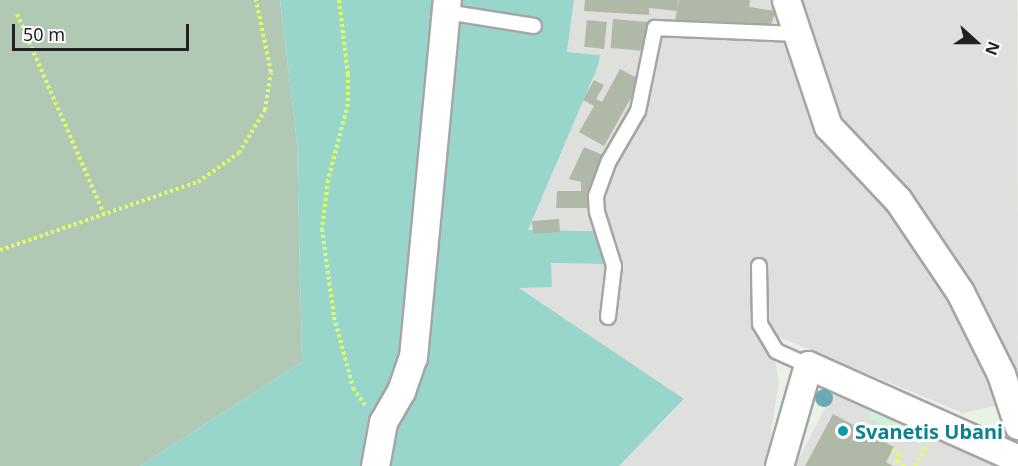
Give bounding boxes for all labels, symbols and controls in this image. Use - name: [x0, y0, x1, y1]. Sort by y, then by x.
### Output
- scale bar: [15, 12, 192, 50]
- north arrow: [946, 12, 1006, 72]
- text: 50 m: [23, 22, 65, 46]
- text: N: [980, 38, 1005, 58]
- place label: Svanetis Ubani: [855, 419, 1003, 443]
- marker: Svanetis Ubani: [836, 424, 850, 438]

